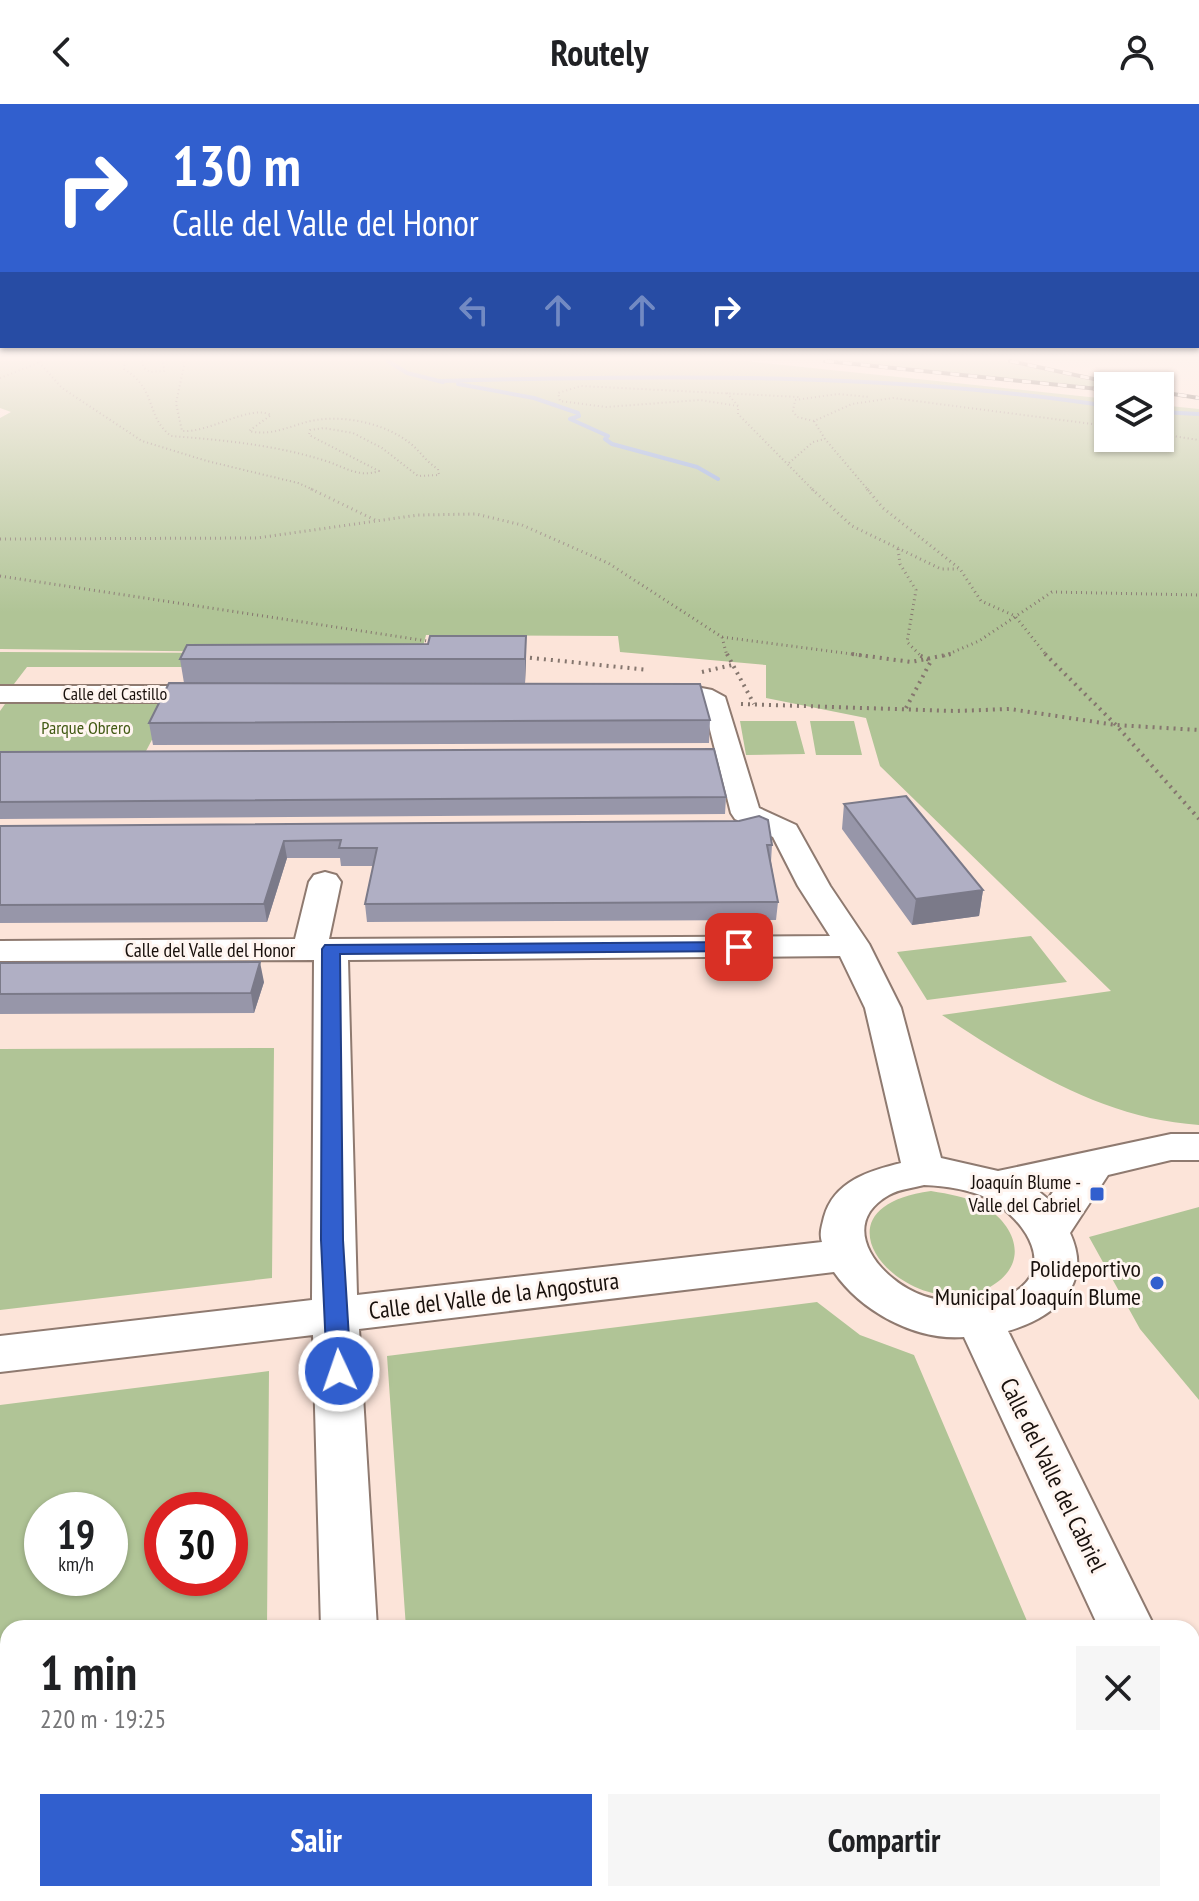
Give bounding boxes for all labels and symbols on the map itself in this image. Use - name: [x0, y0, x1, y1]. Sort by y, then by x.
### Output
- street label: Calle del Castillo: [63, 682, 167, 705]
- park label: Parque Obrero: [41, 716, 131, 739]
- pin: [705, 913, 773, 981]
- street label: Calle del Valle del Honor: [125, 937, 296, 963]
- place label: Joaquín Blume - Valle del Cabriel: [968, 1169, 1081, 1218]
- marker: Joaquín Blume - Valle del Cabriel: [1088, 1185, 1106, 1203]
- place label: Polideportivo Municipal Joaquín Blume: [935, 1253, 1141, 1312]
- street label: Calle del Valle de la Angostura: [367, 1265, 621, 1326]
- marker: Polideportivo Municipal Joaquín Blume: [1148, 1274, 1166, 1292]
- position arrow: [297, 1329, 381, 1413]
- street label: Calle del Valle del Cabriel: [993, 1373, 1114, 1577]
- speed limit sign: 30: [144, 1492, 248, 1596]

